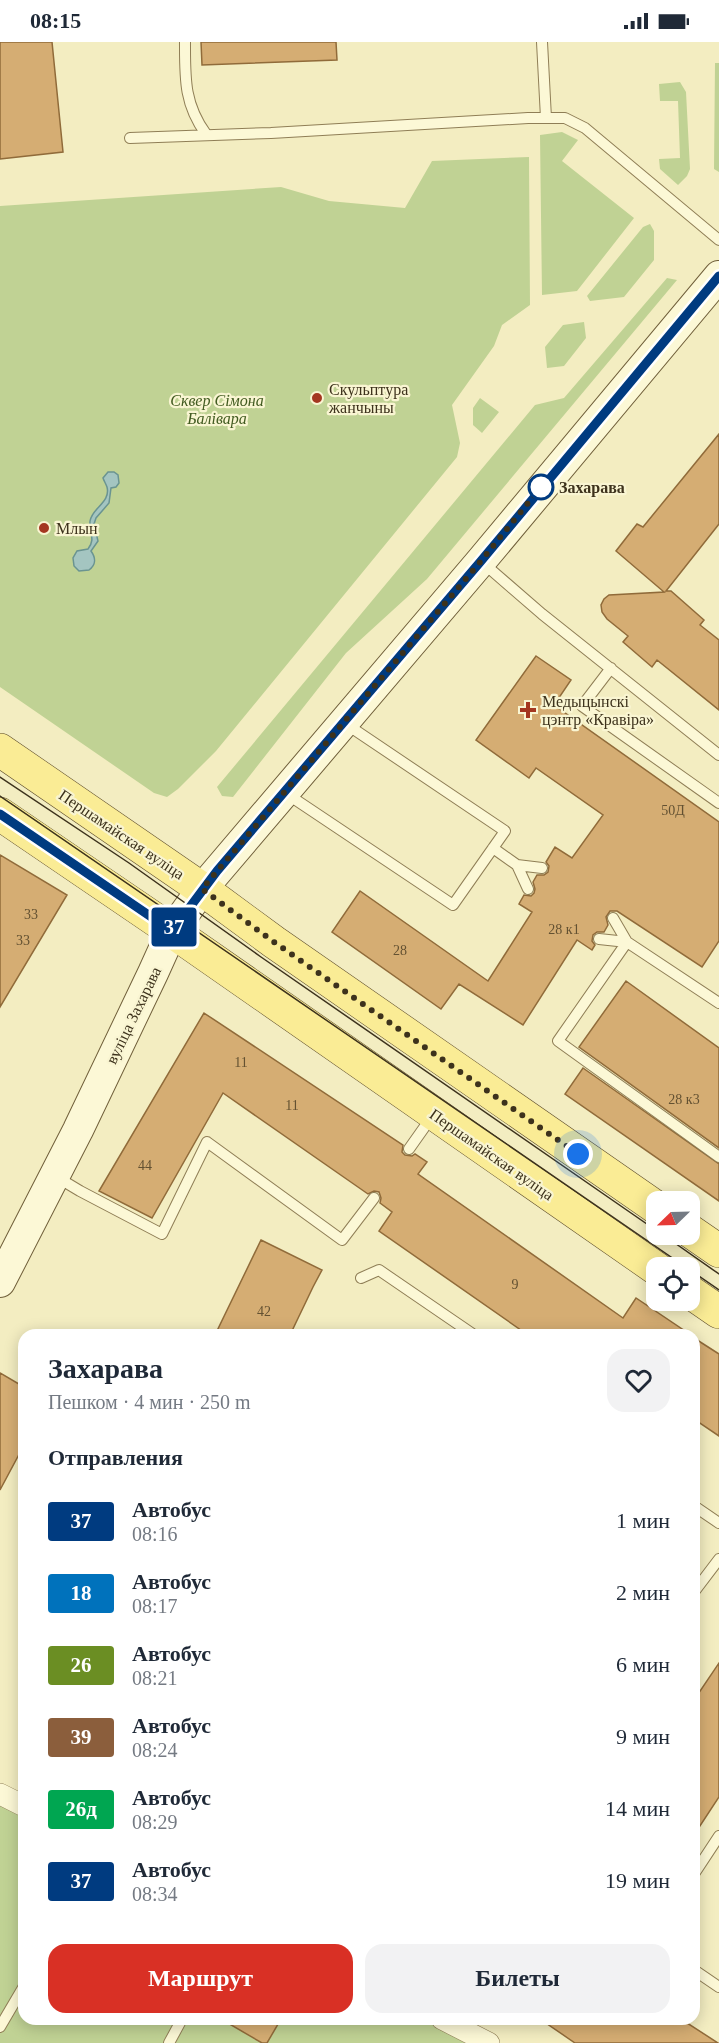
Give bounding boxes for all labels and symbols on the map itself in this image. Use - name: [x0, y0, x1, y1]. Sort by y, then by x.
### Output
- place label: Скульптура жанчыны: [328, 381, 408, 416]
- marker: Скульптура жанчыны: [310, 391, 324, 405]
- park label: Сквер Сімона Балівара: [170, 392, 264, 428]
- marker: Захарава: [528, 474, 554, 500]
- place label: Захарава: [559, 479, 625, 497]
- place label: Млын: [56, 520, 98, 537]
- marker: Млын: [37, 521, 51, 535]
- place label: Медыцынскі цэнтр «Кравіра»: [542, 693, 654, 729]
- marker: Медыцынскі цэнтр «Кравіра»: [519, 701, 537, 719]
- street label: Першамайская вуліца: [55, 786, 188, 883]
- house number: 50Д: [661, 803, 685, 818]
- house number: 33: [24, 907, 38, 922]
- line badge: 37: [147, 908, 201, 946]
- house number: 28 к1: [548, 922, 580, 937]
- house number: 33: [16, 933, 30, 948]
- house number: 28: [393, 943, 407, 958]
- street label: вуліца Захарава: [103, 964, 165, 1067]
- house number: 11: [234, 1055, 248, 1070]
- house number: 28 к3: [668, 1092, 700, 1107]
- house number: 11: [285, 1098, 299, 1113]
- street label: Першамайская вуліца: [426, 1105, 557, 1204]
- your location: [563, 1139, 593, 1169]
- house number: 44: [138, 1158, 152, 1173]
- north arrow: [646, 1191, 700, 1245]
- house number: 9: [512, 1277, 519, 1292]
- house number: 42: [257, 1304, 271, 1319]

